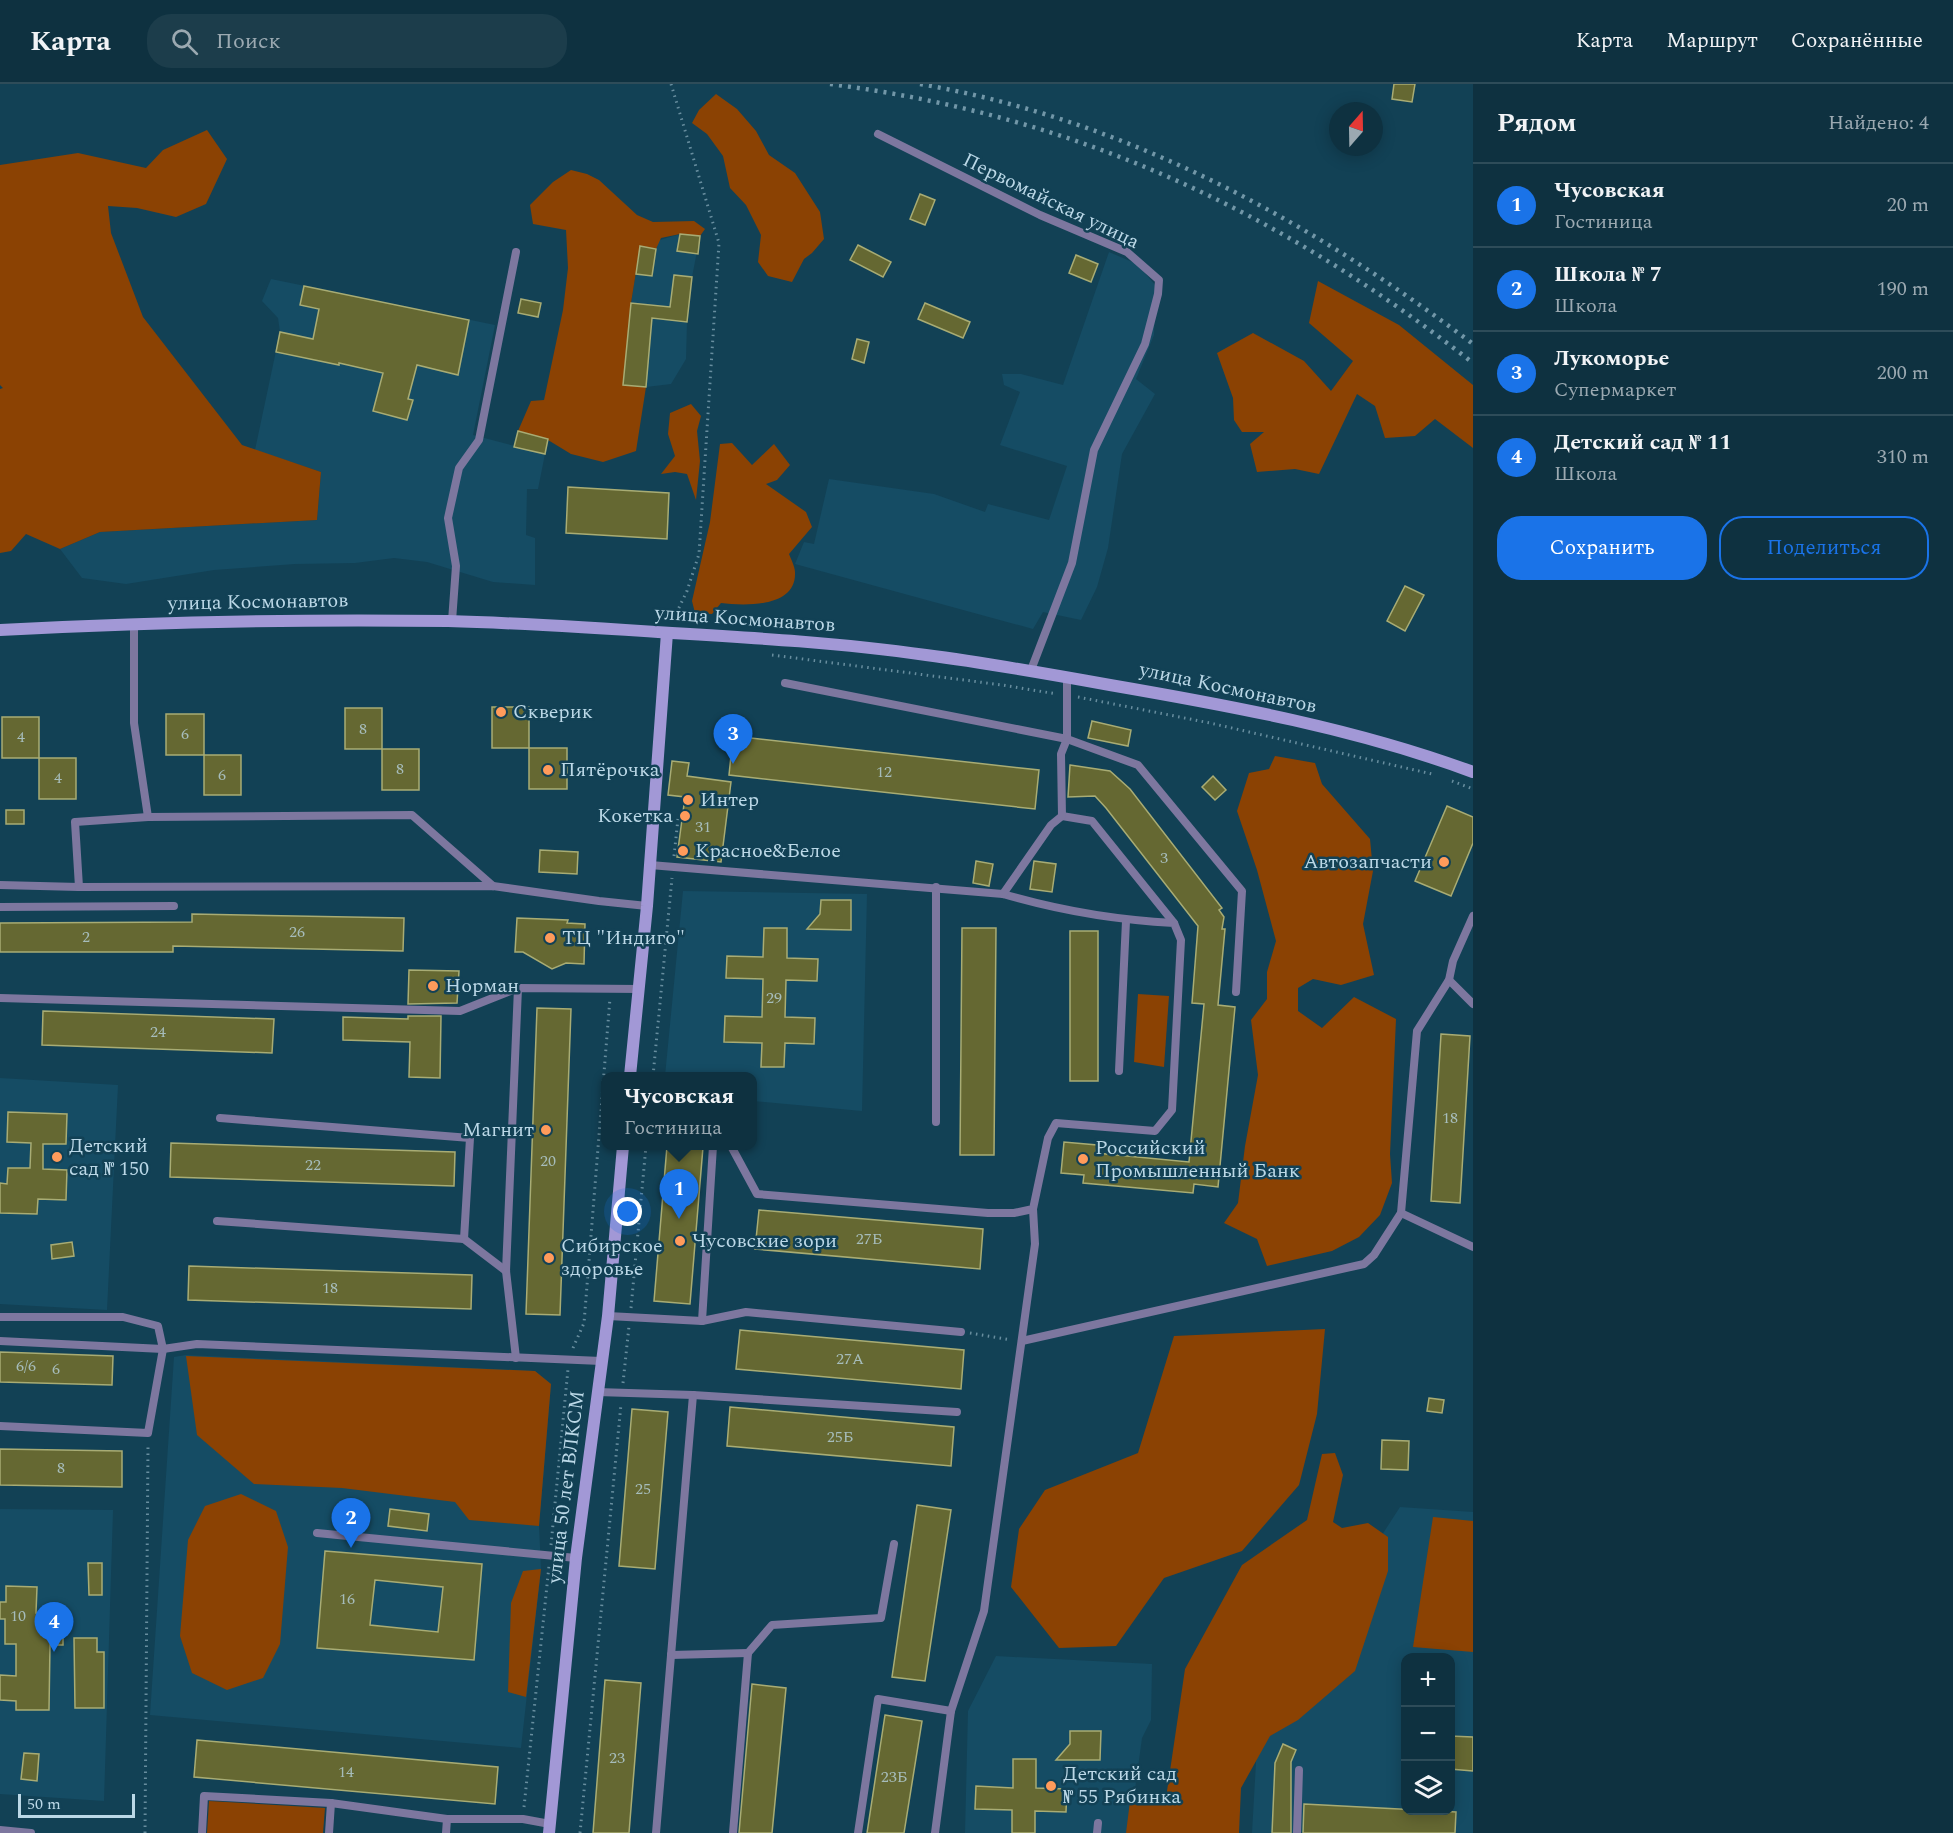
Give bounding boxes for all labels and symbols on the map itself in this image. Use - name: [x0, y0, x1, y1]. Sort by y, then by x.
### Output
- north arrow: [1329, 102, 1383, 156]
- street label: Первомайская улица: [958, 145, 1145, 257]
- street label: улица Космонавтов: [166, 585, 349, 619]
- street label: улица Космонавтов: [653, 598, 836, 640]
- street label: улица Космонавтов: [1136, 654, 1319, 721]
- place label: Скверик: [513, 697, 593, 727]
- marker: Скверик: [494, 705, 508, 719]
- pin: 3: [714, 714, 752, 764]
- house number: 8: [359, 717, 367, 741]
- house number: 6: [181, 722, 189, 746]
- house number: 4: [17, 725, 25, 749]
- place label: Пятёрочка: [560, 755, 660, 785]
- house number: 8: [396, 757, 404, 781]
- house number: 12: [876, 760, 892, 784]
- house number: 6: [218, 763, 226, 787]
- marker: Пятёрочка: [541, 763, 555, 777]
- house number: 4: [54, 766, 62, 790]
- place label: Интер: [700, 785, 759, 815]
- marker: Интер: [681, 793, 695, 807]
- place label: Кокетка: [597, 801, 673, 831]
- marker: Кокетка: [678, 809, 692, 823]
- house number: 31: [695, 815, 711, 839]
- place label: Красное&Белое: [695, 836, 841, 866]
- marker: Красное&Белое: [676, 844, 690, 858]
- house number: 3: [1160, 846, 1168, 870]
- place label: Автозапчасти: [1303, 847, 1432, 877]
- marker: Автозапчасти: [1437, 855, 1451, 869]
- house number: 26: [289, 920, 305, 944]
- place label: ТЦ "Индиго": [562, 923, 685, 953]
- house number: 2: [82, 925, 90, 949]
- marker: ТЦ "Индиго": [543, 931, 557, 945]
- place label: Норман: [445, 971, 519, 1001]
- marker: Норман: [426, 979, 440, 993]
- house number: 29: [766, 986, 782, 1010]
- house number: 24: [150, 1020, 166, 1044]
- house number: 18: [1442, 1106, 1458, 1130]
- place label: Магнит: [462, 1115, 534, 1145]
- marker: Магнит: [539, 1123, 553, 1137]
- place label: Детский сад № 150: [69, 1131, 149, 1184]
- place label: Российский Промышленный Банк: [1095, 1133, 1300, 1186]
- house number: 20: [540, 1149, 556, 1173]
- marker: Детский сад № 150: [50, 1150, 64, 1164]
- marker: Российский Промышленный Банк: [1076, 1152, 1090, 1166]
- house number: 22: [305, 1153, 321, 1177]
- pin: 1: [660, 1170, 698, 1219]
- your location: [613, 1197, 642, 1226]
- place label: Чусовские зори: [692, 1226, 837, 1256]
- house number: 27Б: [856, 1227, 882, 1251]
- place label: Сибирское здоровье: [561, 1231, 663, 1284]
- marker: Чусовские зори: [673, 1234, 687, 1248]
- marker: Сибирское здоровье: [542, 1251, 556, 1265]
- house number: 18: [322, 1276, 338, 1300]
- house number: 27А: [836, 1347, 864, 1371]
- house number: 6/6: [16, 1354, 36, 1378]
- house number: 6: [52, 1357, 60, 1381]
- street label: улица 50 лет ВЛКСМ: [539, 1389, 593, 1586]
- house number: 25Б: [827, 1425, 853, 1449]
- house number: 8: [57, 1456, 65, 1480]
- house number: 25: [635, 1477, 651, 1501]
- pin: 2: [332, 1498, 370, 1548]
- house number: 16: [339, 1587, 355, 1611]
- pin: 4: [34, 1602, 74, 1652]
- house number: 10: [10, 1604, 26, 1628]
- house number: 23: [609, 1746, 625, 1770]
- place label: Детский сад № 55 Рябинка: [1063, 1759, 1181, 1812]
- house number: 14: [338, 1760, 354, 1784]
- house number: 23Б: [881, 1765, 907, 1789]
- marker: Детский сад № 55 Рябинка: [1044, 1779, 1058, 1793]
- scale bar: [18, 1791, 135, 1818]

